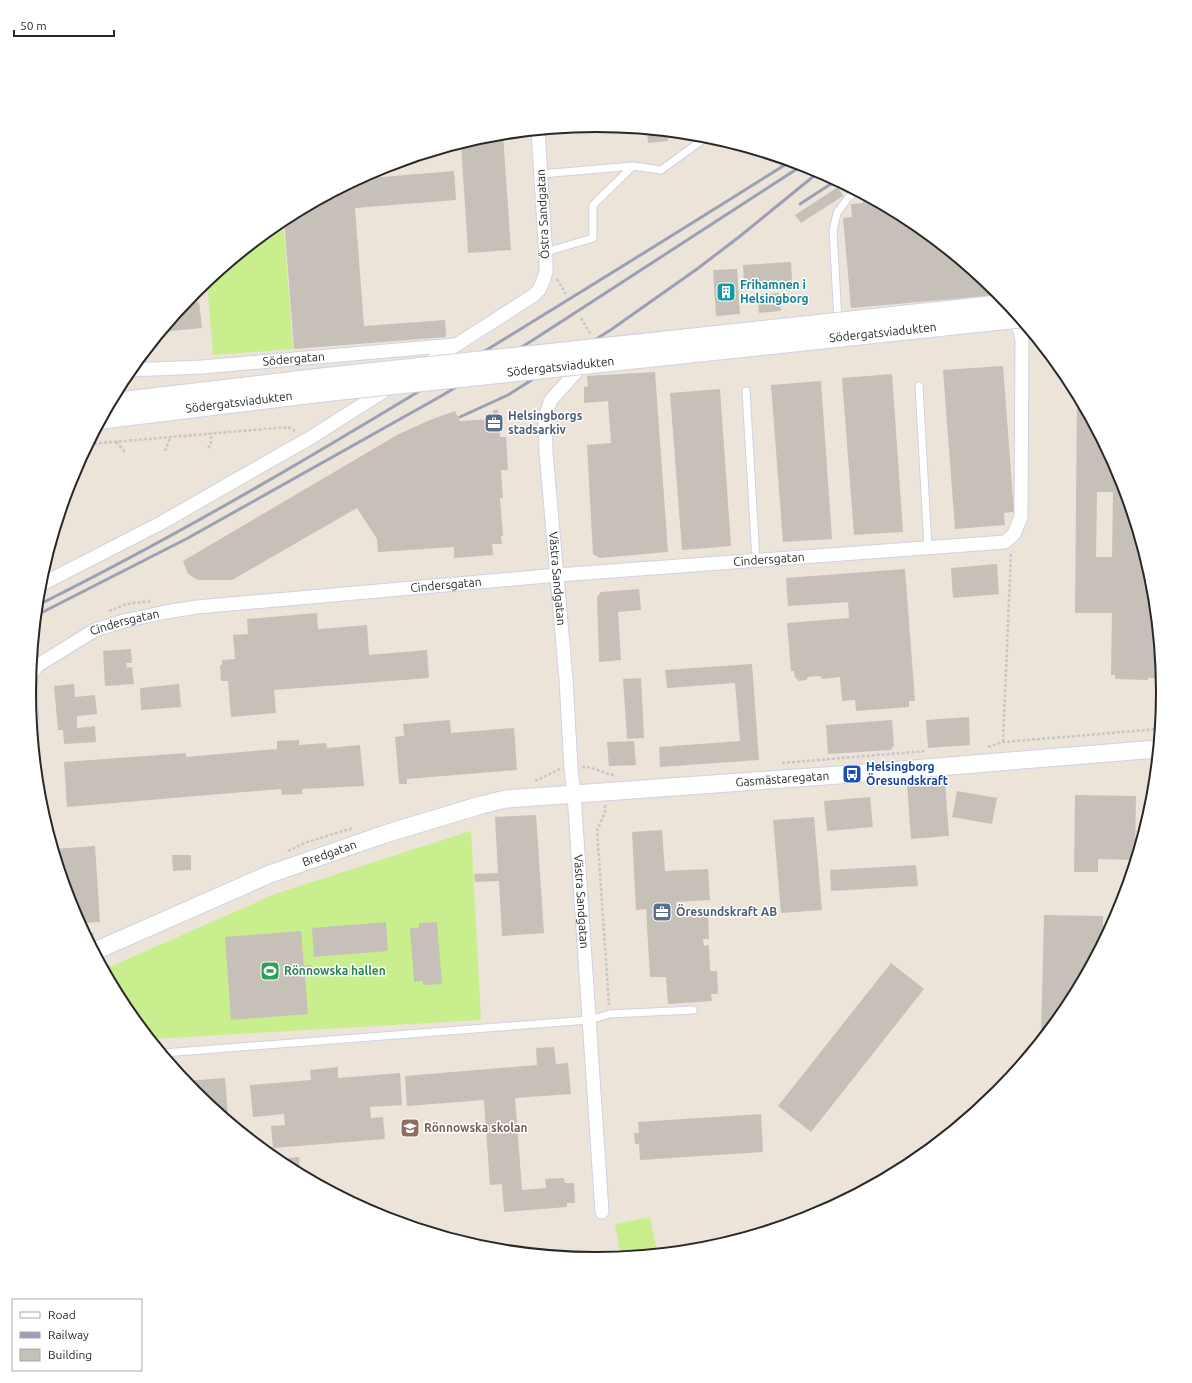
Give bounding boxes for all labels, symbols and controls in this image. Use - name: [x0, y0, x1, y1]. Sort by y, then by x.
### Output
- scale bar: [14, 12, 114, 38]
- text: 50 m: [20, 19, 47, 32]
- street label: Östra Sandgatan: [534, 169, 551, 259]
- place label: Frihamnen i Helsingborg: [740, 278, 809, 305]
- building icon: Frihamnen i Helsingborg: [715, 281, 737, 303]
- street label: Södergatsviadukten: [829, 320, 937, 344]
- street label: Södergatan: [262, 349, 325, 368]
- street label: Södergatsviadukten: [506, 354, 615, 378]
- street label: Södergatsviadukten: [185, 389, 293, 415]
- place label: Helsingborgs stadsarkiv: [508, 409, 583, 436]
- office icon: Helsingborgs stadsarkiv: [483, 412, 505, 434]
- street label: Västra Sandgatan: [547, 531, 568, 626]
- street label: Cindersgatan: [733, 550, 805, 568]
- street label: Cindersgatan: [410, 575, 482, 594]
- street label: Cindersgatan: [87, 607, 160, 638]
- place label: Helsingborg Öresundskraft: [866, 760, 948, 787]
- bus stop icon: Helsingborg Öresundskraft: [841, 763, 863, 785]
- street label: Gasmästaregatan: [735, 769, 830, 788]
- street label: Bredgatan: [300, 837, 358, 868]
- street label: Västra Sandgatan: [572, 854, 591, 949]
- office icon: Öresundskraft AB: [651, 901, 673, 923]
- place label: Öresundskraft AB: [676, 904, 777, 918]
- sports icon: Rönnowska hallen: [259, 960, 281, 982]
- place label: Rönnowska hallen: [284, 964, 386, 977]
- school or university icon: Rönnowska skolan: [399, 1117, 421, 1139]
- place label: Rönnowska skolan: [424, 1121, 528, 1134]
- legend: [12, 1299, 142, 1371]
- text: Road: [48, 1308, 76, 1321]
- text: Railway: [48, 1328, 89, 1341]
- text: Building: [48, 1348, 92, 1361]

